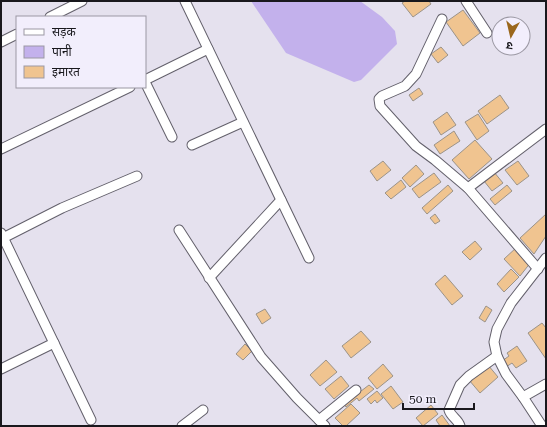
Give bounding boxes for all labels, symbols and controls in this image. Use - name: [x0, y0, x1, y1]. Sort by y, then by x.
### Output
- legend: [16, 16, 146, 88]
- north arrow: [491, 16, 531, 56]
- text: सड़क: [52, 25, 77, 39]
- text: उ: [505, 38, 514, 52]
- text: पानी: [52, 44, 73, 59]
- text: इमारत: [52, 65, 81, 79]
- scale bar: [403, 385, 474, 411]
- text: 50 m: [409, 392, 436, 406]

